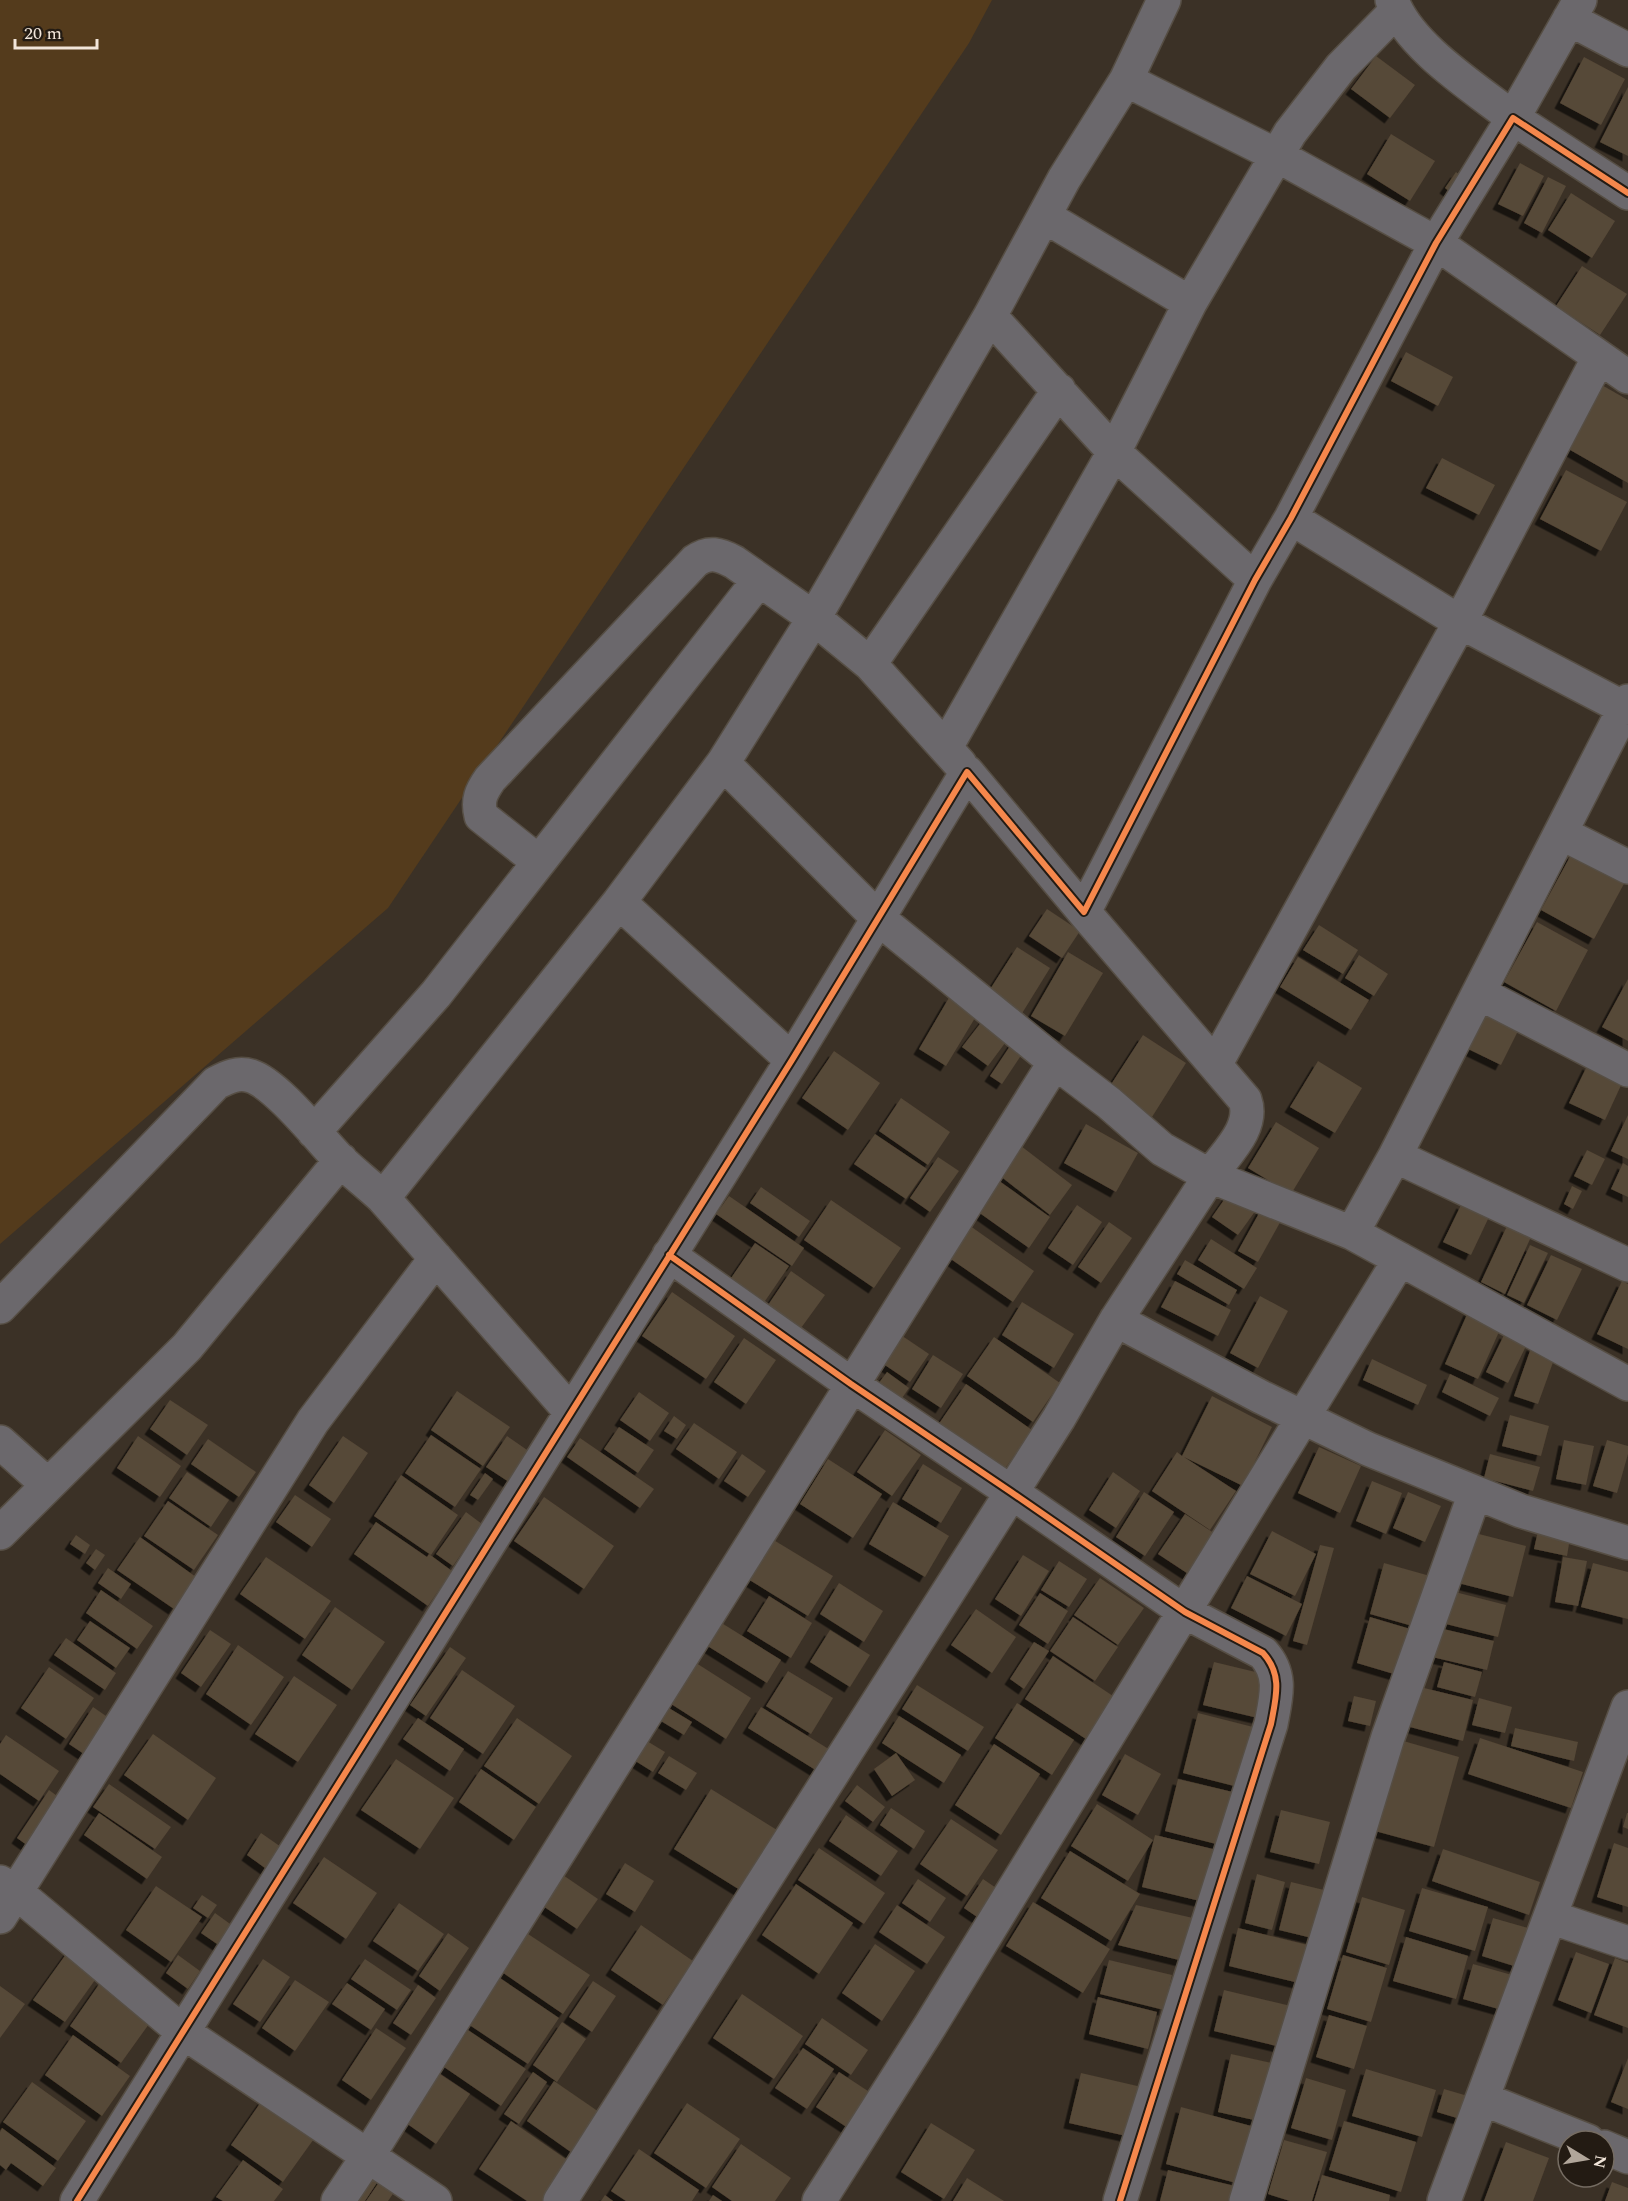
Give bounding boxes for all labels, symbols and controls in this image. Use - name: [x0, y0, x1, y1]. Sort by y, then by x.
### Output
- scale bar: [15, 12, 98, 50]
- text: 20 m: [24, 20, 62, 47]
- north arrow: [1556, 2129, 1616, 2189]
- text: N: [1587, 2153, 1613, 2170]

